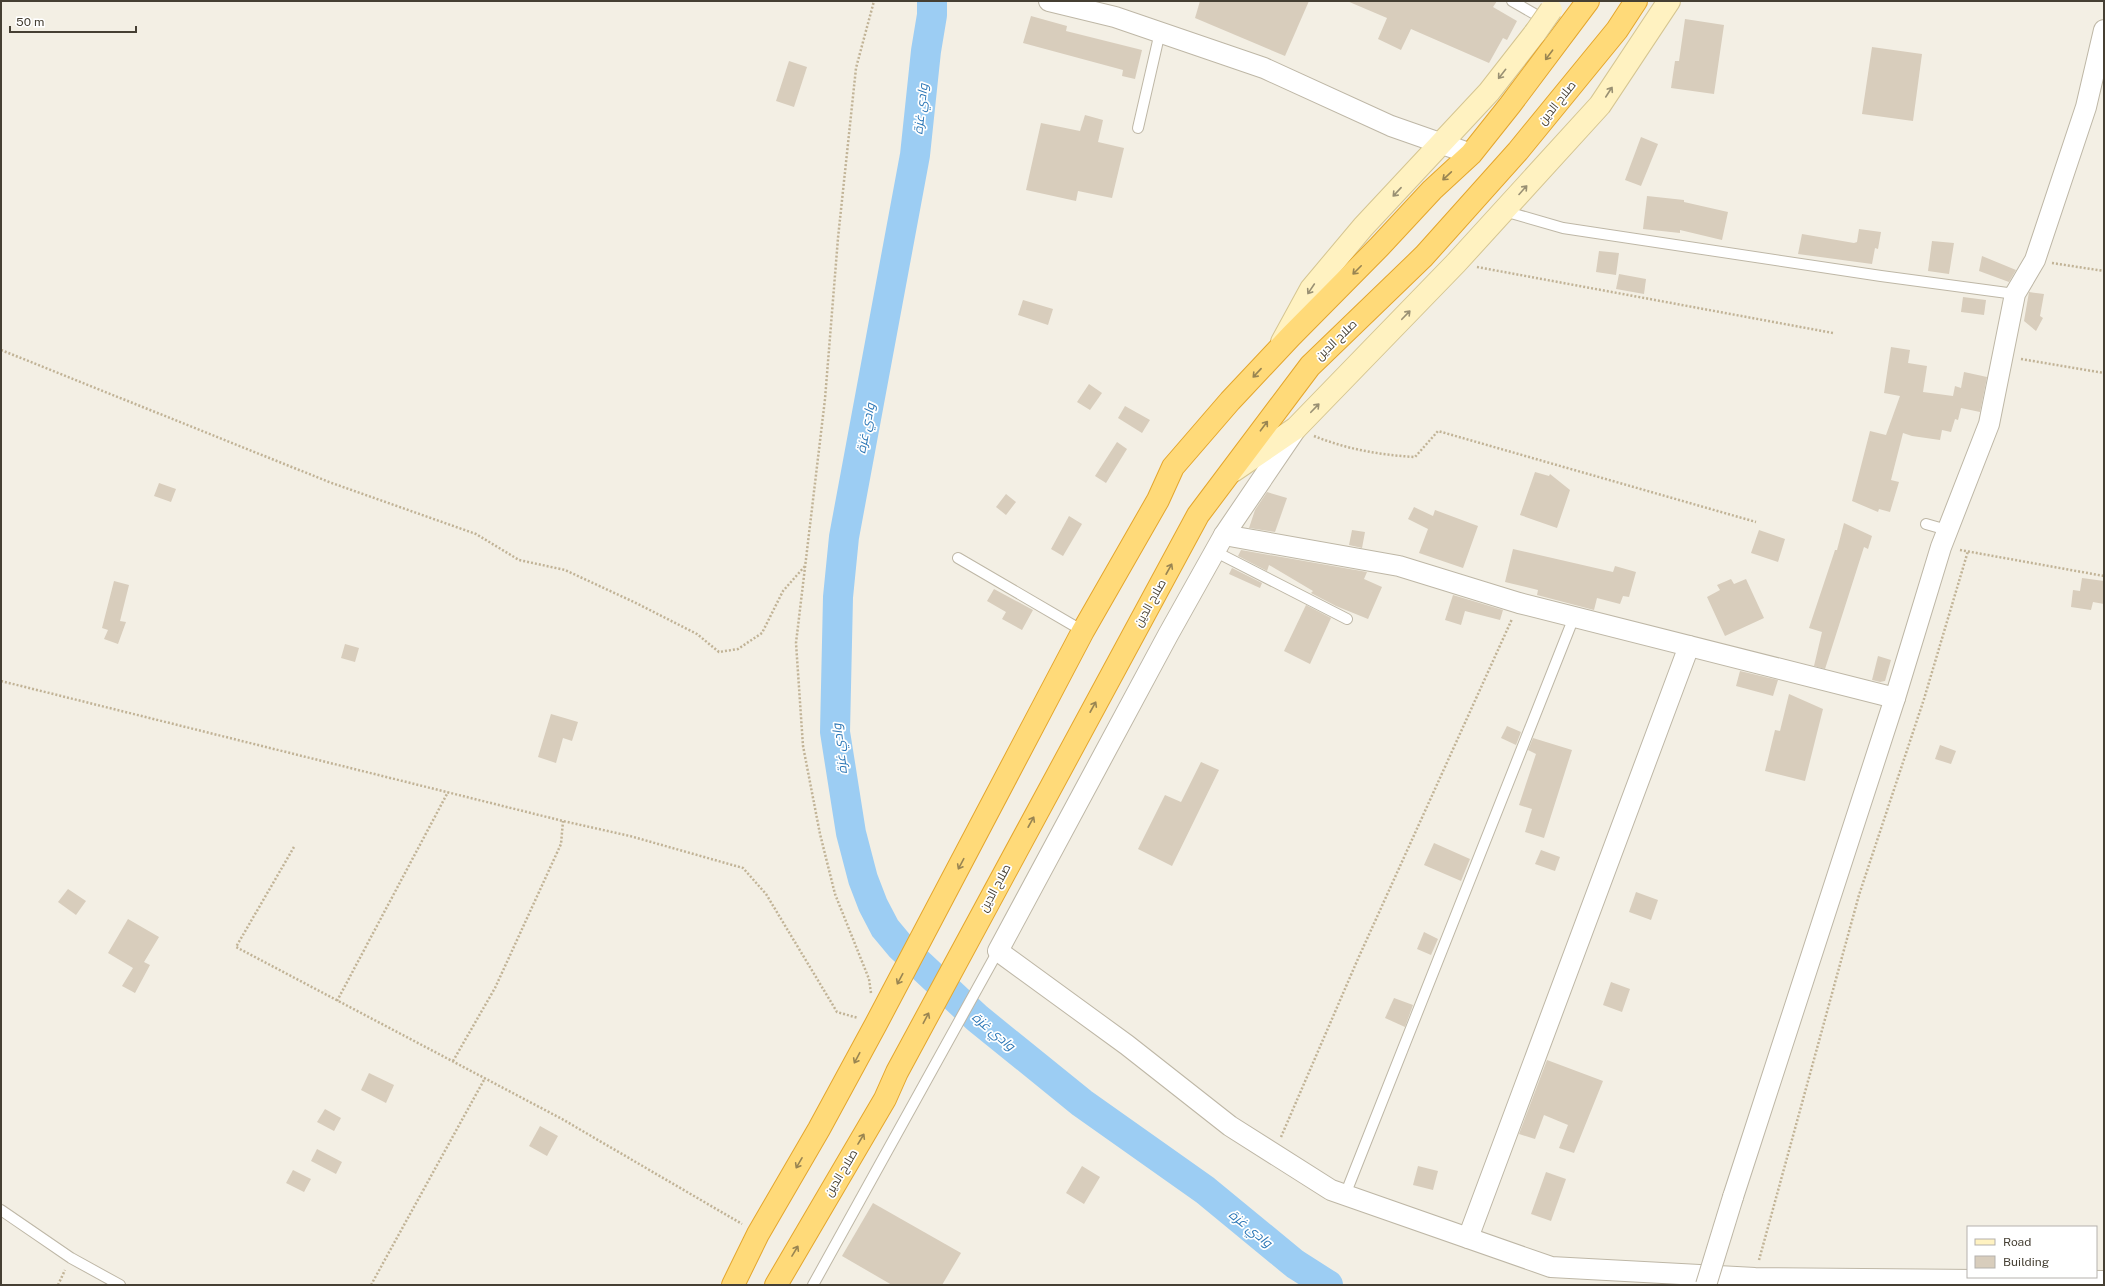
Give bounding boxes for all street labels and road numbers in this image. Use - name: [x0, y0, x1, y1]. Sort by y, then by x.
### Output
- street label: صلاح الدين: [1535, 78, 1580, 128]
- street label: صلاح الدين: [1312, 317, 1360, 364]
- street label: صلاح الدين: [1131, 577, 1170, 630]
- street label: صلاح الدين: [977, 862, 1014, 915]
- street label: صلاح الدين: [822, 1147, 861, 1200]

